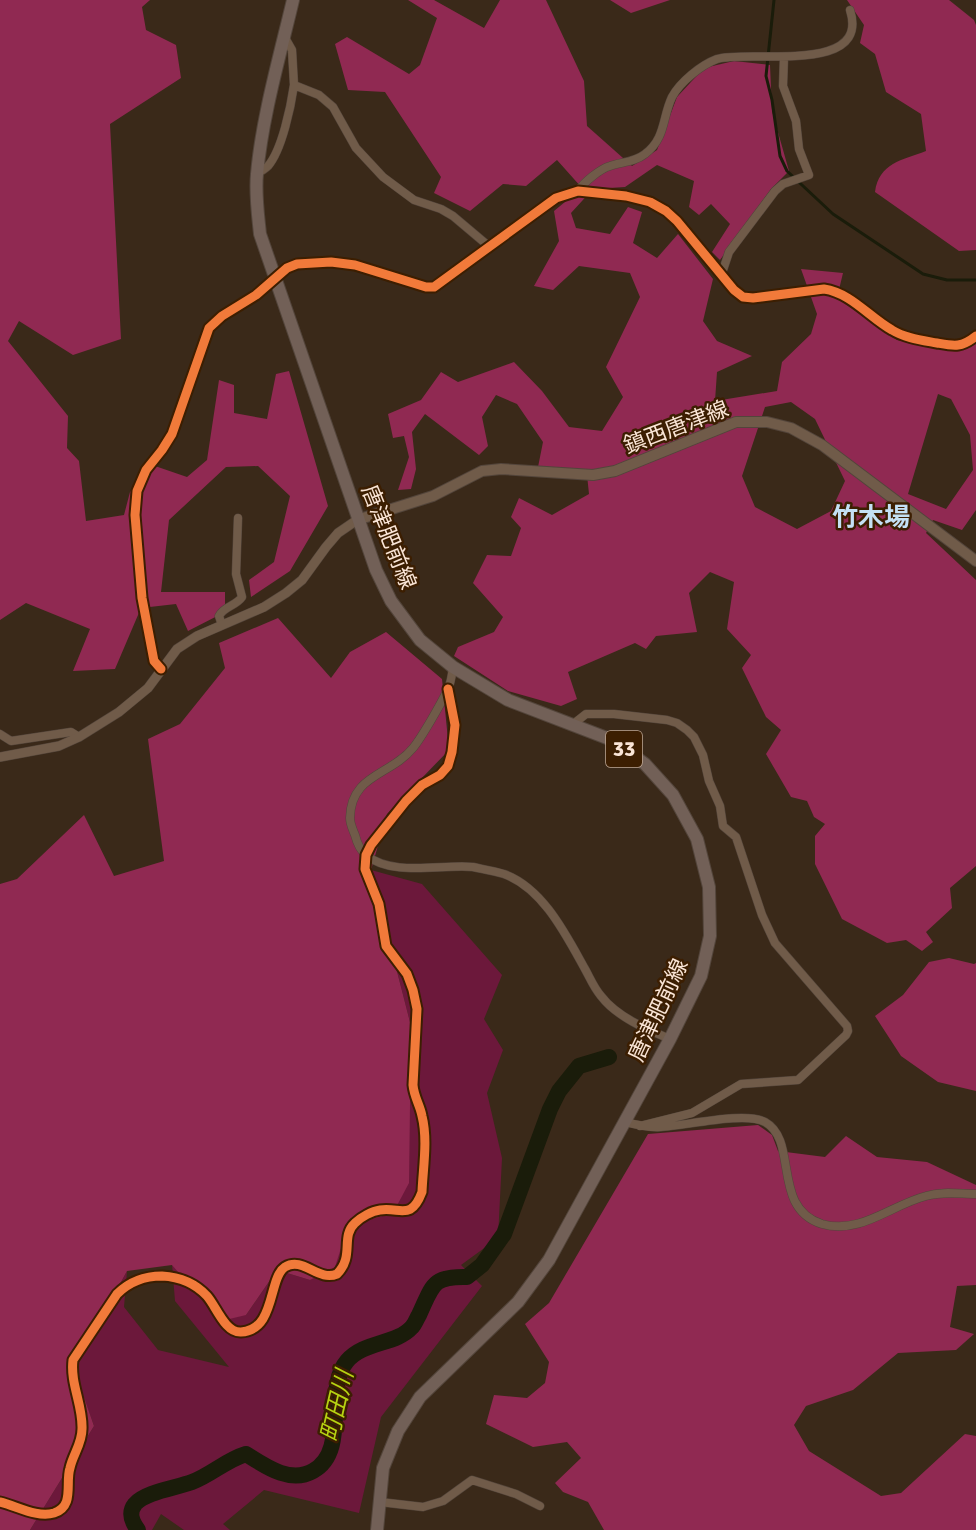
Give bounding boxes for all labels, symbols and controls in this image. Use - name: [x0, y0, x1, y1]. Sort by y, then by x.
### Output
- street label: 鎮西唐津線: [620, 395, 732, 459]
- street label: 唐津肥前線: [356, 481, 422, 593]
- district label: 竹木場: [832, 502, 910, 534]
- road number: 33: [606, 731, 642, 767]
- street label: 唐津肥前線: [623, 954, 693, 1066]
- water label: 町田川: [314, 1365, 360, 1444]

